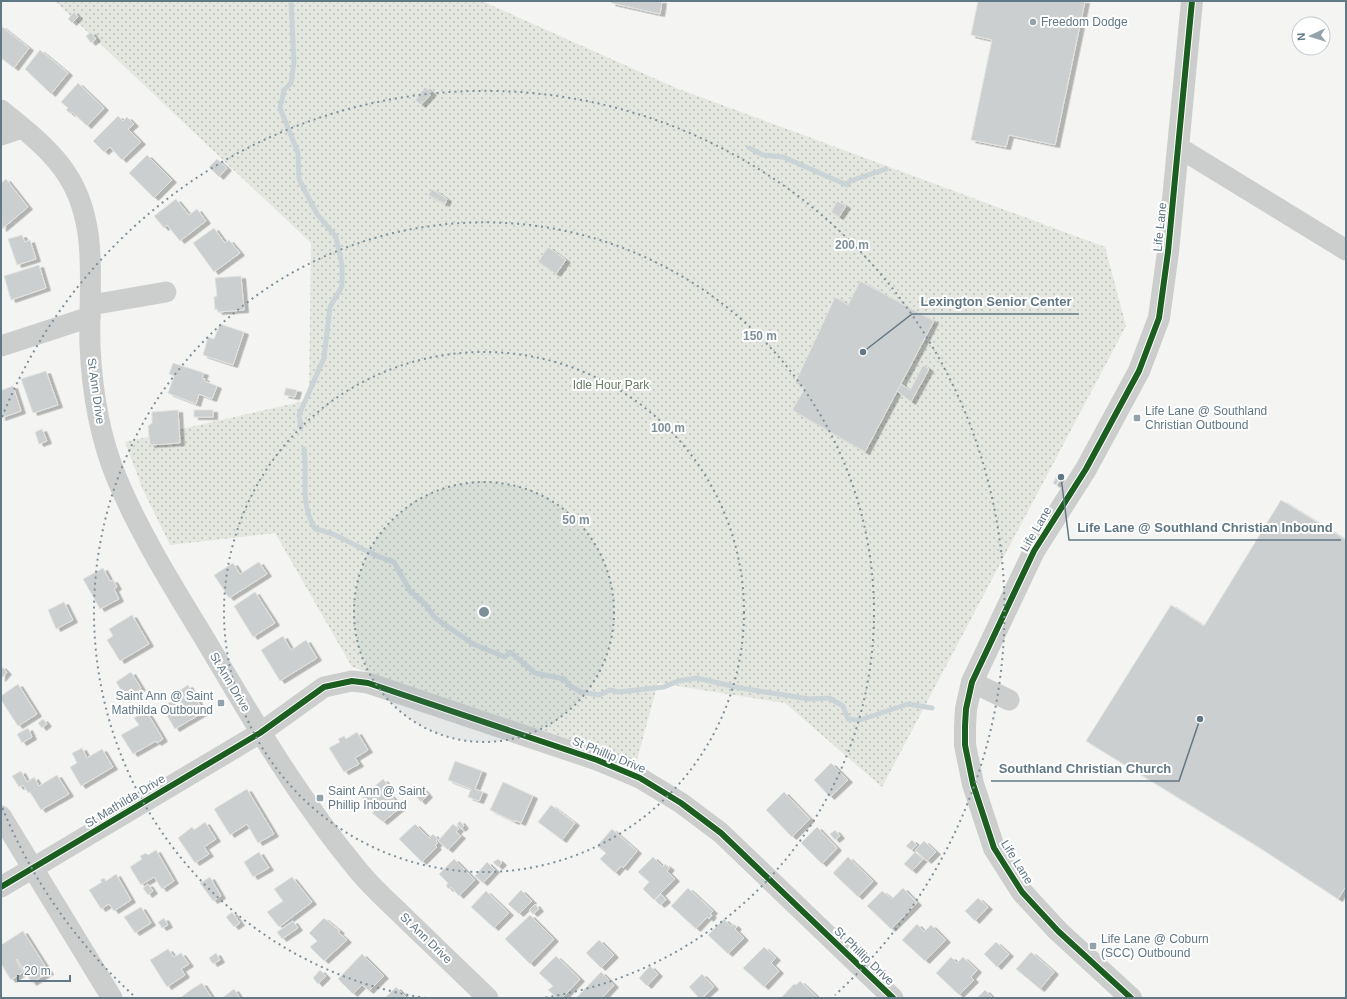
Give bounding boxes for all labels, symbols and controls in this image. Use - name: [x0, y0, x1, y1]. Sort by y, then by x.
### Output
- place label: Freedom Dodge: [1041, 15, 1128, 29]
- north arrow: [1291, 16, 1331, 56]
- marker: Freedom Dodge: [1028, 17, 1038, 27]
- text: N: [1295, 32, 1307, 41]
- street label: Life Lane: [1150, 201, 1170, 252]
- text: 200 m: [835, 238, 869, 252]
- callout: Lexington Senior Center: [912, 289, 1079, 314]
- text: Lexington Senior Center: [921, 294, 1071, 309]
- text: 150 m: [743, 329, 777, 343]
- street label: St Ann Drive: [84, 357, 108, 425]
- park label: Idle Hour Park: [573, 378, 650, 392]
- place label: Life Lane @ Southland Christian Outbound: [1145, 404, 1267, 432]
- marker: Life Lane @ Southland Christian Outbound: [1132, 413, 1142, 423]
- text: 100 m: [651, 421, 685, 435]
- street label: Life Lane: [1018, 504, 1055, 554]
- text: 50 m: [562, 513, 590, 527]
- callout: Life Lane @ Southland Christian Inbound: [1069, 515, 1341, 540]
- text: Life Lane @ Southland Christian Inbound: [1077, 520, 1333, 535]
- centre of rings: [477, 605, 491, 619]
- street label: St Ann Drive: [207, 650, 253, 714]
- place label: Saint Ann @ Saint Mathilda Outbound: [112, 689, 214, 717]
- marker: Saint Ann @ Saint Mathilda Outbound: [216, 698, 226, 708]
- street label: St Phillip Drive: [570, 734, 648, 776]
- callout: Southland Christian Church: [991, 756, 1179, 781]
- text: Southland Christian Church: [999, 761, 1171, 776]
- street label: St Mathilda Drive: [82, 771, 168, 831]
- place label: Saint Ann @ Saint Phillip Inbound: [328, 784, 426, 812]
- marker: Saint Ann @ Saint Phillip Inbound: [315, 793, 325, 803]
- street label: Life Lane: [998, 837, 1036, 887]
- street label: St Ann Drive: [397, 910, 455, 966]
- street label: St Phillip Drive: [831, 924, 897, 988]
- place label: Life Lane @ Coburn (SCC) Outbound: [1101, 932, 1209, 960]
- marker: Life Lane @ Coburn (SCC) Outbound: [1088, 941, 1098, 951]
- scale bar: [18, 957, 70, 983]
- text: 20 m: [24, 964, 51, 978]

